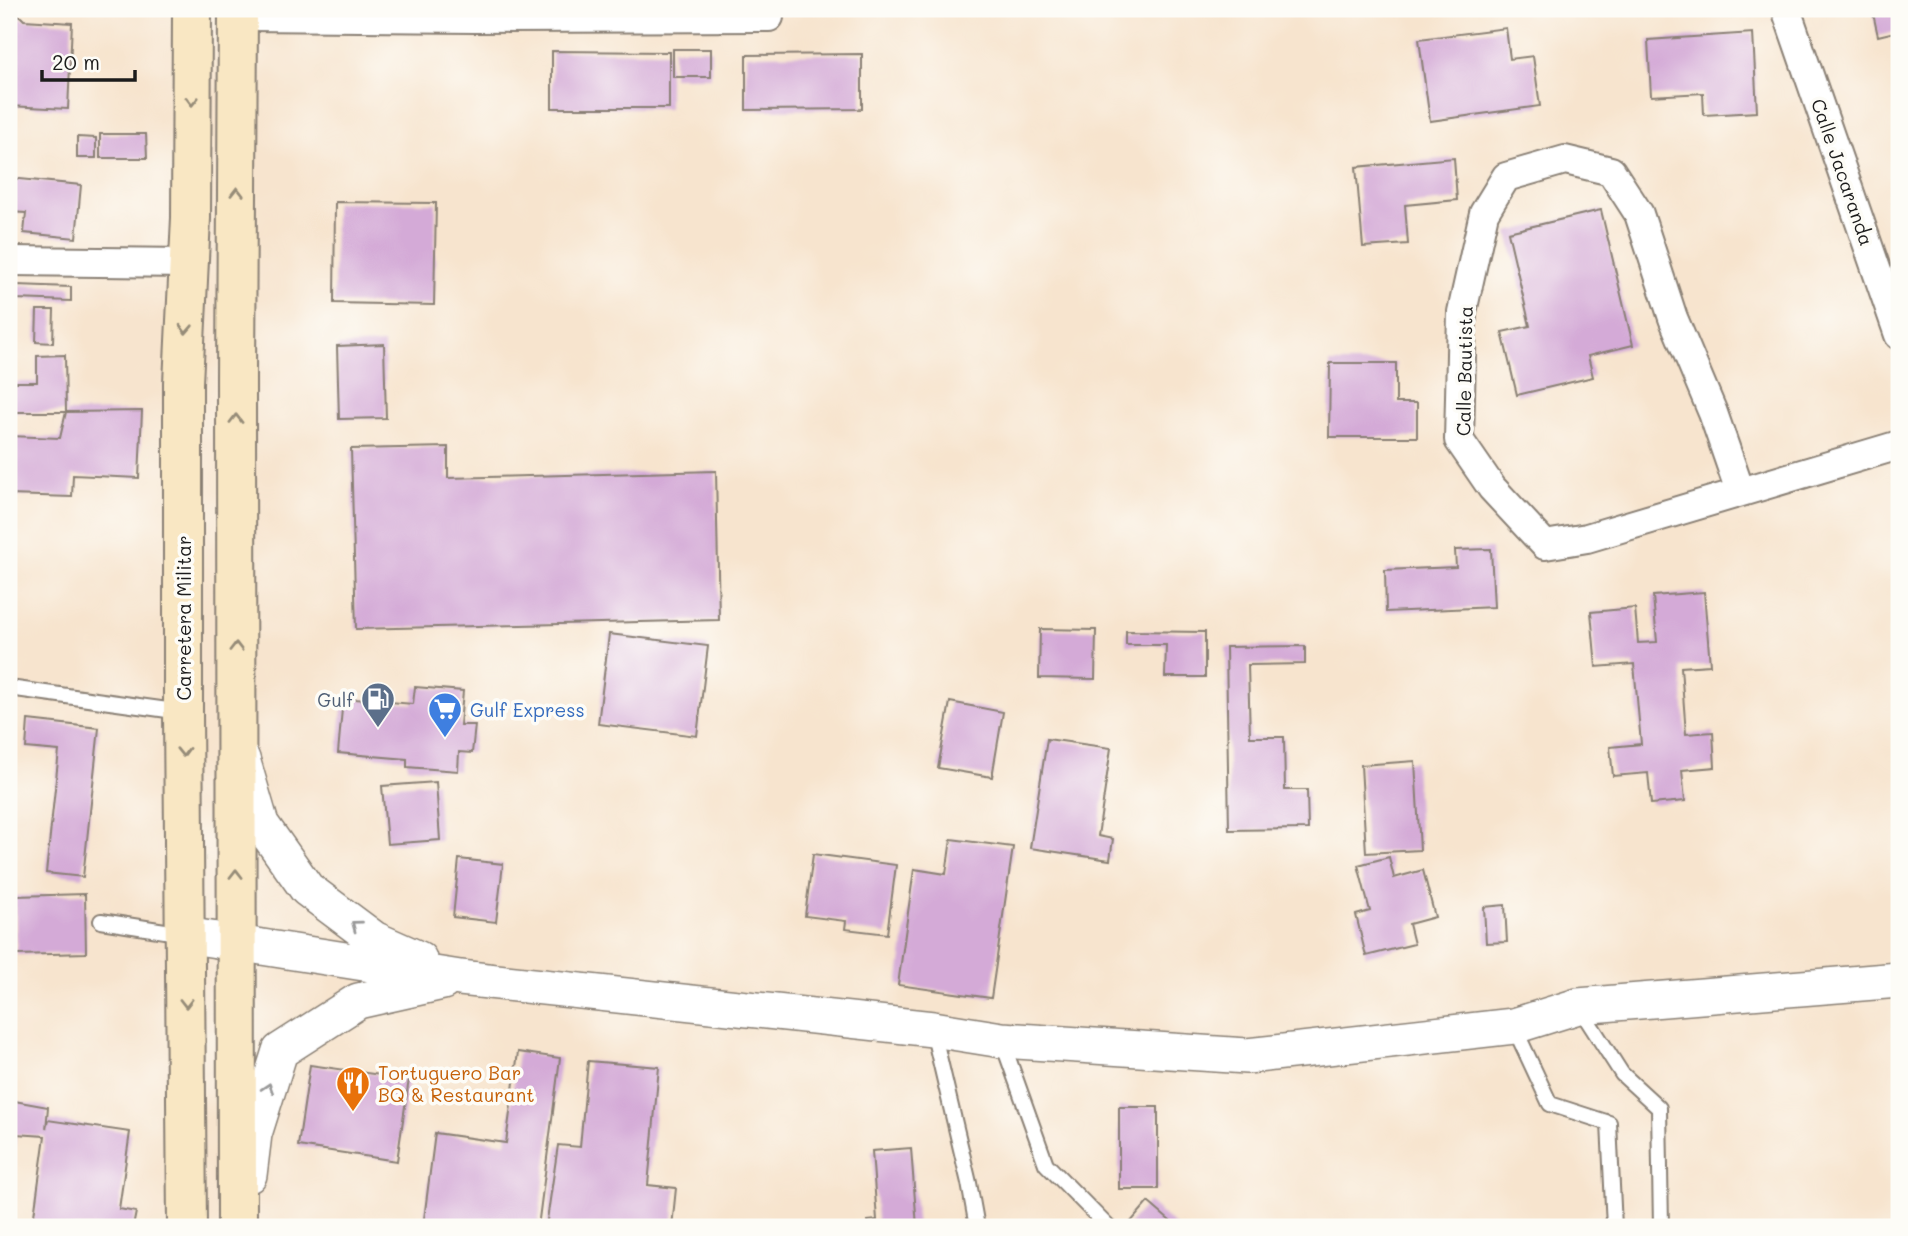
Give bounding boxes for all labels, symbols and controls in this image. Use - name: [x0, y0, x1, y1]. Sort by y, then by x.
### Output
- scale bar: [42, 38, 135, 82]
- text: 20 m: [52, 48, 100, 75]
- street label: Calle Jacaranda: [1806, 95, 1880, 249]
- one-way arrow: [184, 96, 199, 107]
- one-way arrow: [229, 186, 245, 197]
- street label: Calle Bautista: [1450, 306, 1478, 436]
- one-way arrow: [178, 324, 193, 335]
- one-way arrow: [228, 414, 244, 424]
- street label: Carretera Militar: [171, 535, 196, 701]
- one-way arrow: [228, 641, 244, 652]
- fuel station icon: Gulf: [359, 680, 397, 729]
- place label: Gulf: [317, 687, 355, 712]
- supermarket icon: Gulf Express: [426, 690, 464, 739]
- place label: Gulf Express: [470, 697, 585, 722]
- one-way arrow: [176, 747, 191, 758]
- one-way arrow: [228, 869, 244, 879]
- one-way arrow: [351, 921, 364, 934]
- one-way arrow: [178, 998, 193, 1009]
- place label: Tortuguero Bar BQ & Restaurant: [378, 1060, 535, 1107]
- restaurant icon: Tortuguero Bar BQ & Restaurant: [334, 1064, 372, 1113]
- one-way arrow: [260, 1083, 275, 1095]

